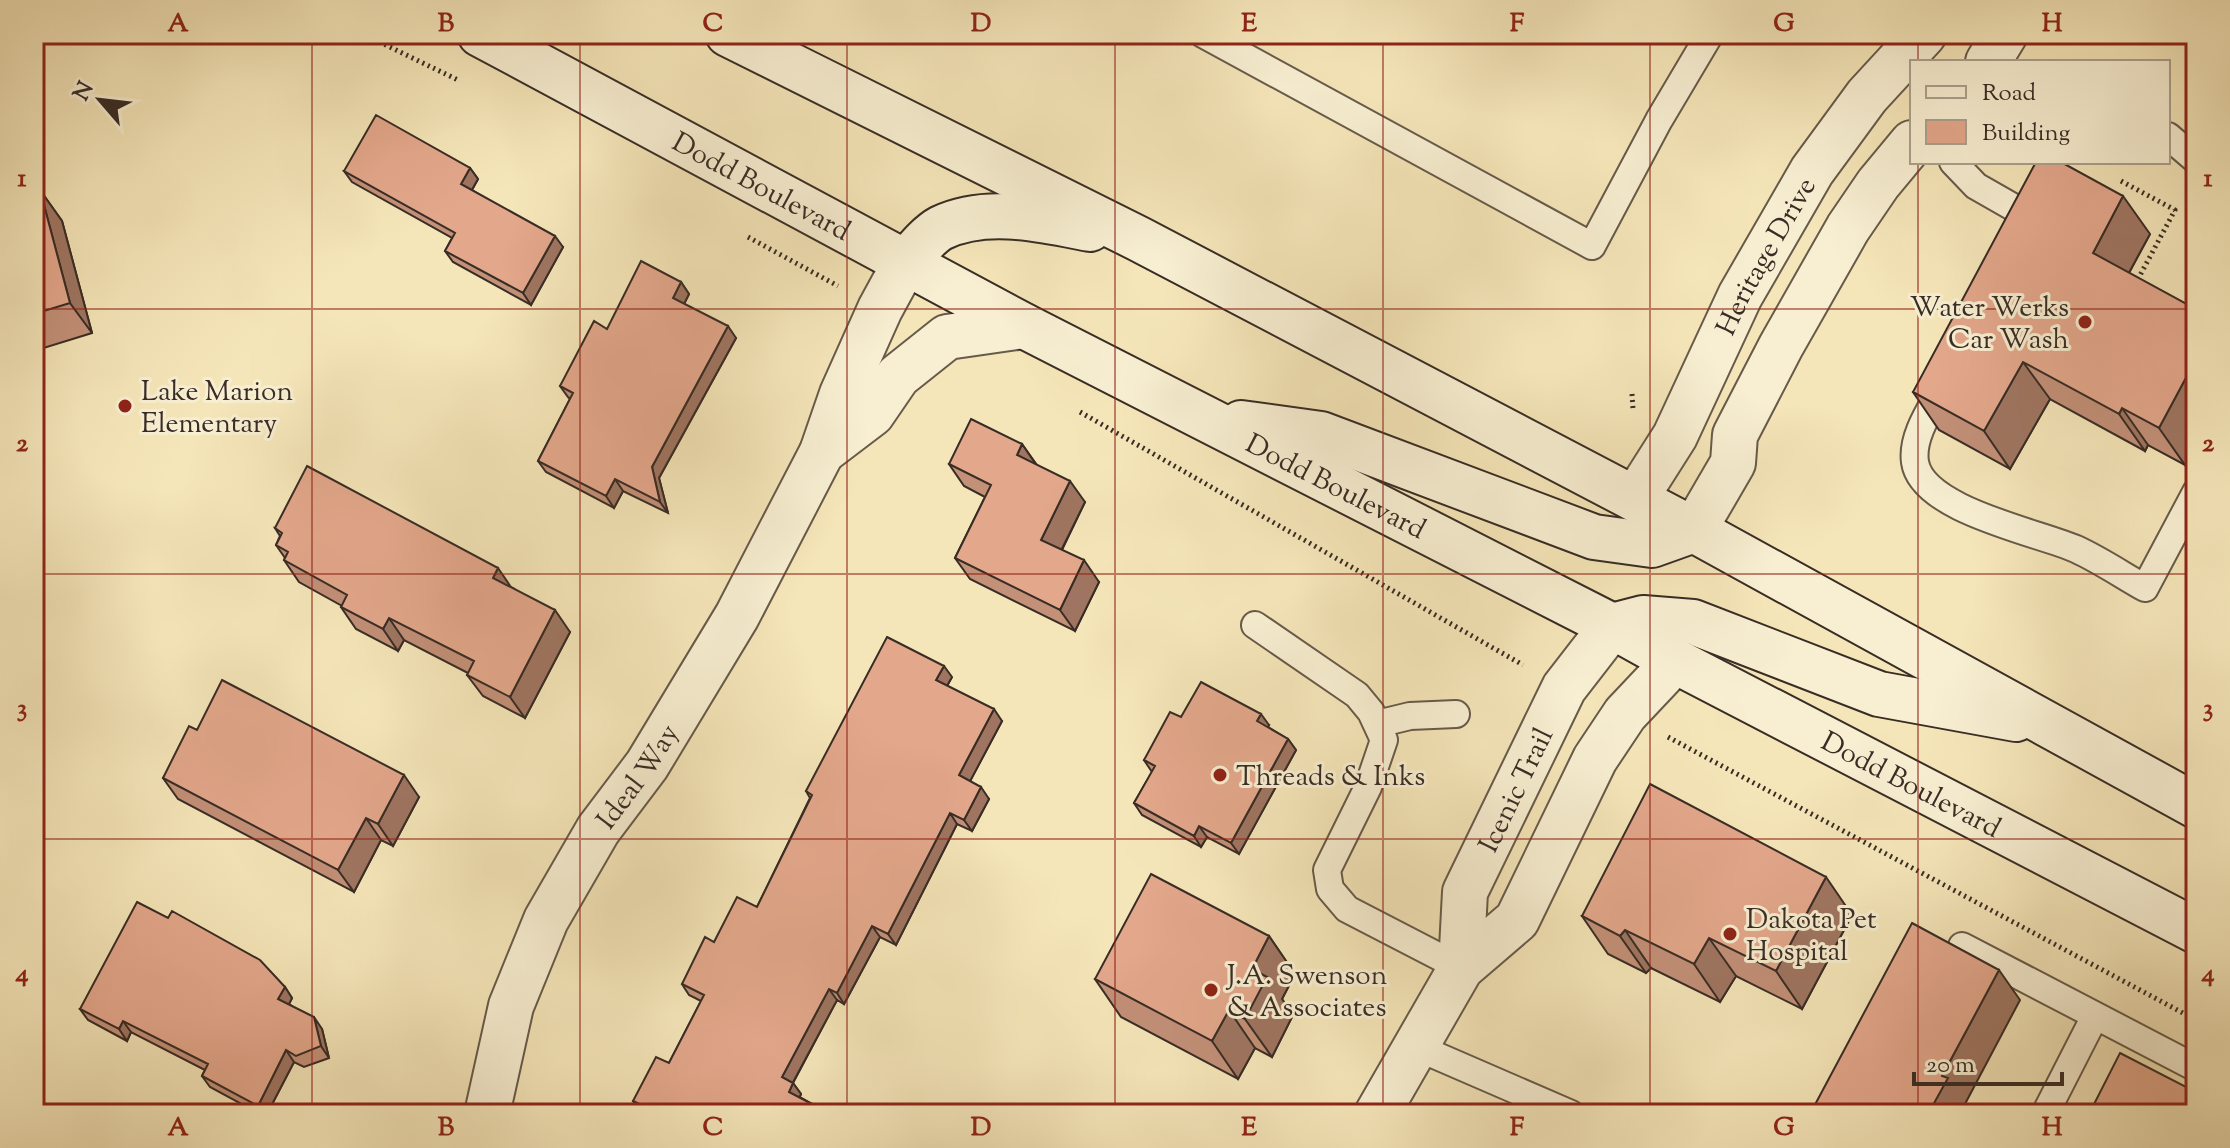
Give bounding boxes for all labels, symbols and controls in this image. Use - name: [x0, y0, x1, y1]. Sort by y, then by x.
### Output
- text: A: [167, 6, 189, 43]
- text: B: [438, 6, 455, 43]
- text: C: [703, 6, 723, 43]
- text: D: [971, 6, 991, 43]
- text: E: [1241, 6, 1257, 43]
- text: F: [1510, 6, 1525, 43]
- text: G: [1773, 6, 1795, 43]
- text: H: [2042, 6, 2063, 43]
- north arrow: [60, 60, 140, 140]
- legend: [1910, 60, 2170, 164]
- text: N: [67, 76, 103, 107]
- text: Road: [1982, 77, 2036, 111]
- text: Building: [1982, 117, 2071, 151]
- street label: Dodd Boulevard: [664, 124, 857, 252]
- text: 1: [18, 161, 27, 198]
- text: 1: [2204, 161, 2213, 198]
- street label: Heritage Drive: [1707, 171, 1827, 343]
- place label: Water Werks Car Wash: [1910, 289, 2069, 361]
- marker: Water Werks Car Wash: [2076, 313, 2094, 331]
- place label: Lake Marion Elementary: [141, 373, 293, 445]
- marker: Lake Marion Elementary: [116, 397, 134, 415]
- street label: Dodd Boulevard: [1238, 425, 1432, 551]
- text: 2: [16, 426, 29, 463]
- text: 2: [2202, 426, 2215, 463]
- text: 3: [17, 691, 27, 728]
- text: 3: [2203, 691, 2213, 728]
- street label: Ideal Way: [588, 717, 690, 839]
- street label: Icenic Trail: [1470, 722, 1565, 860]
- street label: Dodd Boulevard: [1813, 723, 2007, 850]
- place label: Threads & Inks: [1236, 758, 1425, 798]
- marker: Threads & Inks: [1211, 766, 1229, 784]
- place label: Dakota Pet Hospital: [1746, 901, 1877, 973]
- marker: Dakota Pet Hospital: [1721, 925, 1739, 943]
- text: 4: [14, 956, 29, 993]
- text: 4: [2200, 956, 2215, 993]
- place label: J.A. Swenson & Associates: [1225, 957, 1387, 1029]
- marker: J.A. Swenson & Associates: [1202, 981, 1220, 999]
- scale bar: [1914, 1036, 2062, 1086]
- text: 20 m: [1926, 1049, 1975, 1083]
- text: A: [167, 1110, 189, 1147]
- text: B: [438, 1110, 455, 1147]
- text: C: [703, 1110, 723, 1147]
- text: D: [971, 1110, 991, 1147]
- text: E: [1241, 1110, 1257, 1147]
- text: F: [1510, 1110, 1525, 1147]
- text: G: [1773, 1110, 1795, 1147]
- text: H: [2042, 1110, 2063, 1147]

